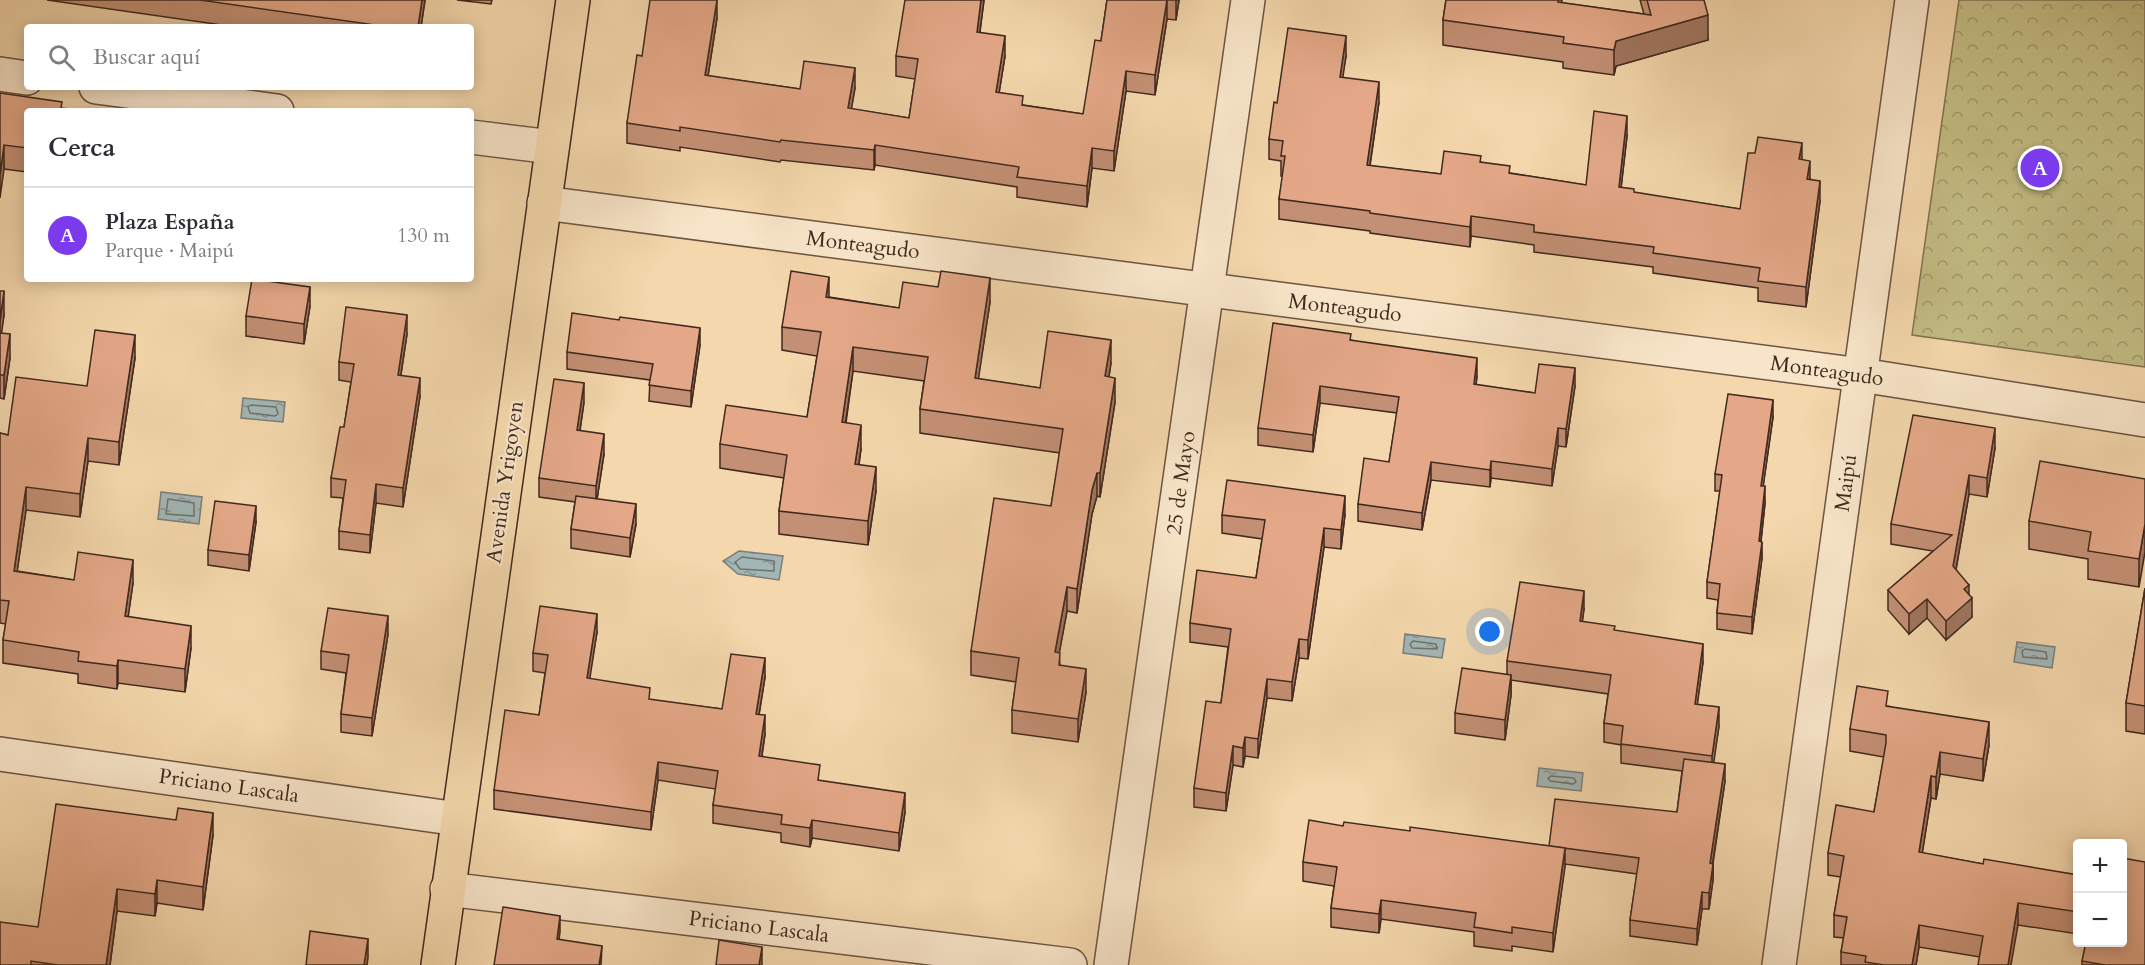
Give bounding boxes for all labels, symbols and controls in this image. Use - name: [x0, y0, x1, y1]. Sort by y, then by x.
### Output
- search box: [24, 24, 474, 90]
- icon: search: [45, 41, 78, 74]
- text: Buscar aquí: [93, 42, 200, 72]
- text: Cerca: [48, 130, 115, 165]
- pin: A: [2020, 146, 2060, 190]
- text: Plaza España: [105, 207, 235, 237]
- text: A: [60, 222, 75, 249]
- text: 130 m: [397, 222, 450, 249]
- street label: Monteagudo: [805, 224, 921, 266]
- text: Parque · Maipú: [105, 237, 234, 264]
- street label: Monteagudo: [1287, 287, 1403, 329]
- street label: Monteagudo: [1768, 349, 1886, 393]
- street label: Avenida Yrigoyen: [479, 399, 531, 565]
- street label: 25 de Mayo: [1159, 429, 1203, 537]
- street label: Maipú: [1828, 453, 1864, 513]
- your location: [1475, 617, 1504, 646]
- street label: Priciano Lascala: [157, 762, 301, 810]
- map controls: [2073, 839, 2127, 947]
- button: +: [2073, 839, 2127, 893]
- button: −: [2073, 893, 2127, 947]
- street label: Priciano Lascala: [687, 904, 831, 950]

